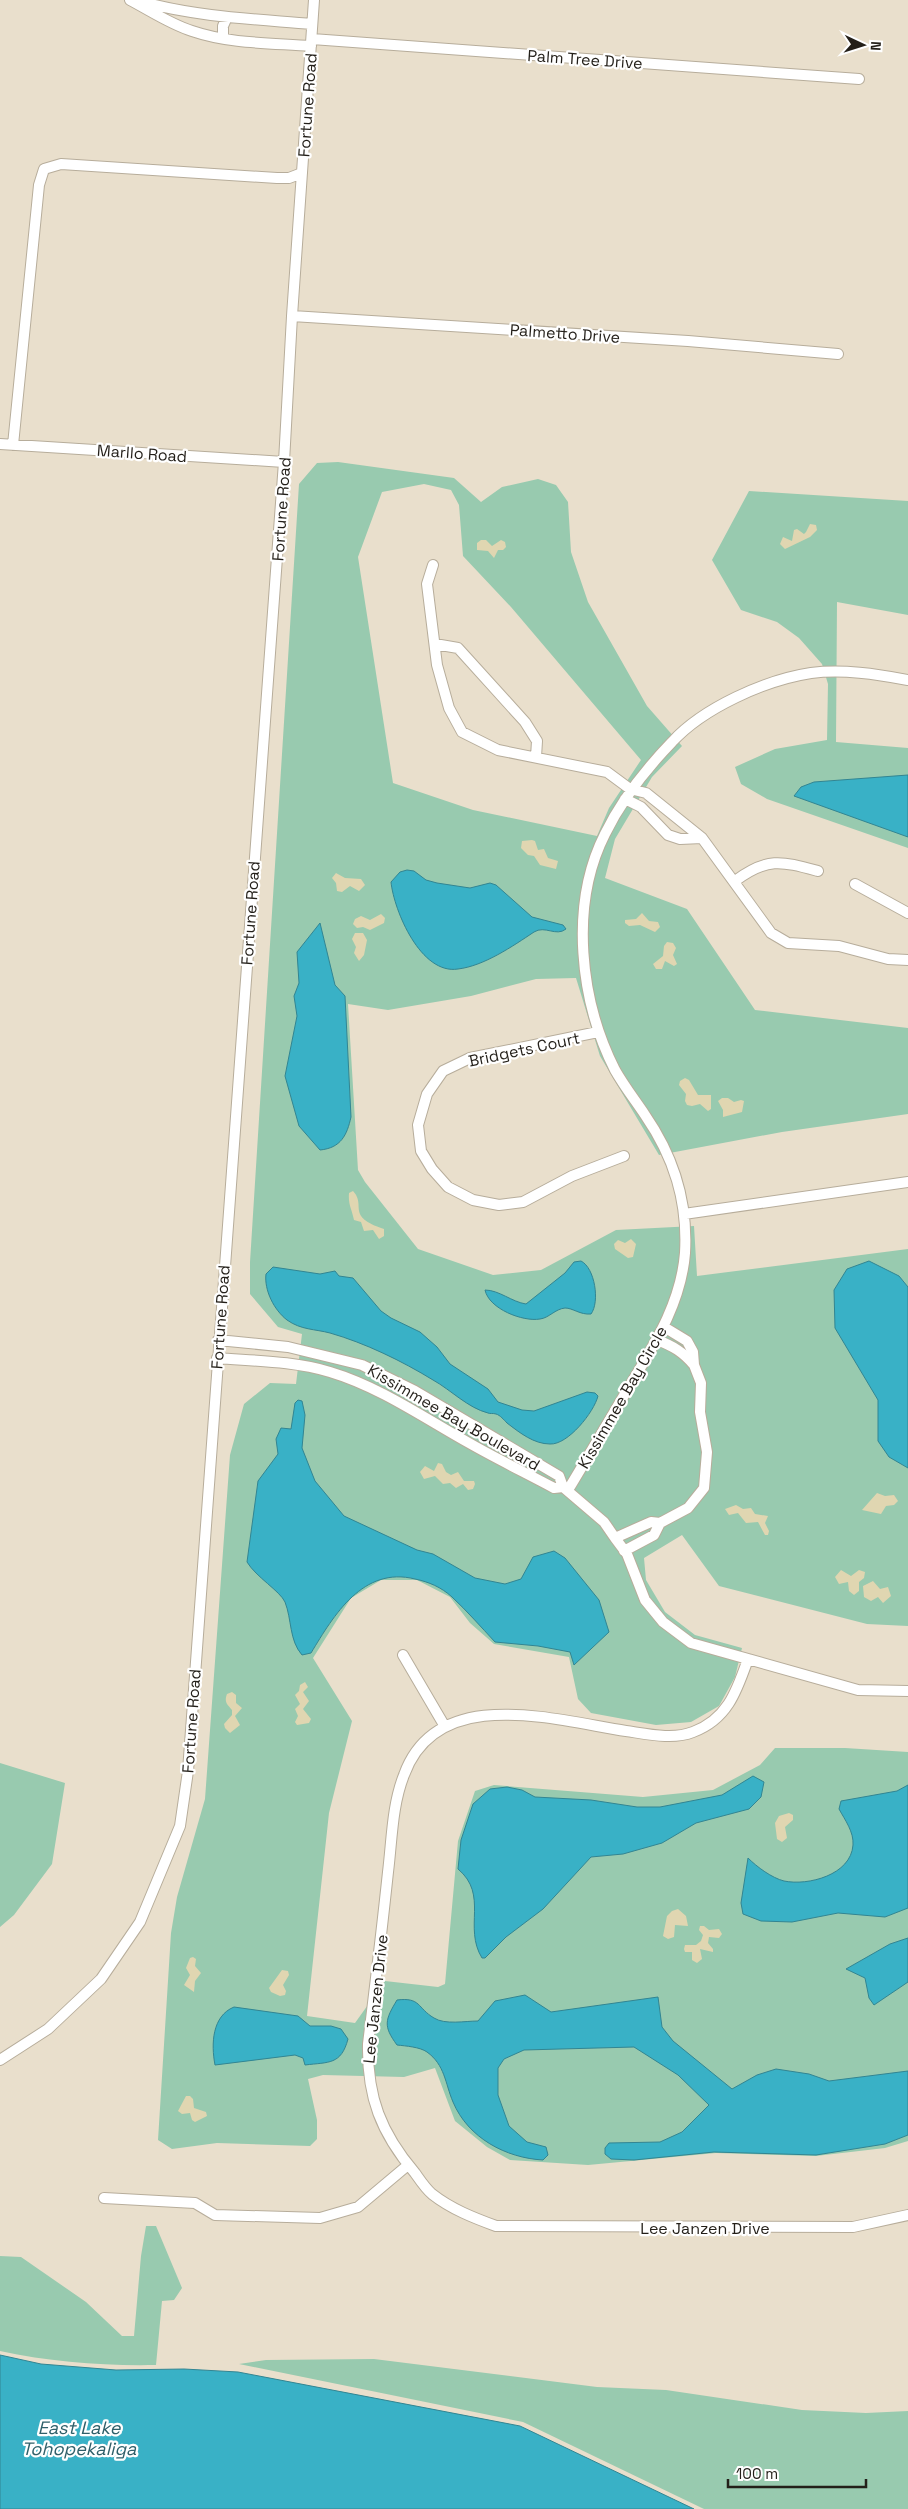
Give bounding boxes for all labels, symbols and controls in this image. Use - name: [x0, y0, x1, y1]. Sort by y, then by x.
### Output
- north arrow: [838, 20, 888, 70]
- text: N: [867, 41, 885, 51]
- street label: Palm Tree Drive: [527, 45, 643, 74]
- street label: Fortune Road: [293, 52, 322, 158]
- street label: Palmetto Drive: [509, 319, 621, 348]
- street label: Marllo Road: [96, 440, 188, 467]
- street label: Fortune Road: [267, 456, 296, 562]
- street label: Fortune Road: [236, 860, 265, 966]
- street label: Bridgets Court: [466, 1027, 582, 1072]
- street label: Fortune Road: [206, 1264, 235, 1370]
- street label: Kissimmee Bay Circle: [573, 1322, 672, 1472]
- street label: Kissimmee Bay Boulevard: [364, 1359, 544, 1475]
- street label: Fortune Road: [177, 1668, 206, 1774]
- street label: Lee Janzen Drive: [358, 1934, 393, 2065]
- street label: Lee Janzen Drive: [640, 2218, 770, 2239]
- water label: East Lake Tohopekaliga: [22, 2416, 137, 2460]
- scale bar: [728, 2456, 866, 2488]
- text: 100 m: [736, 2464, 778, 2483]

